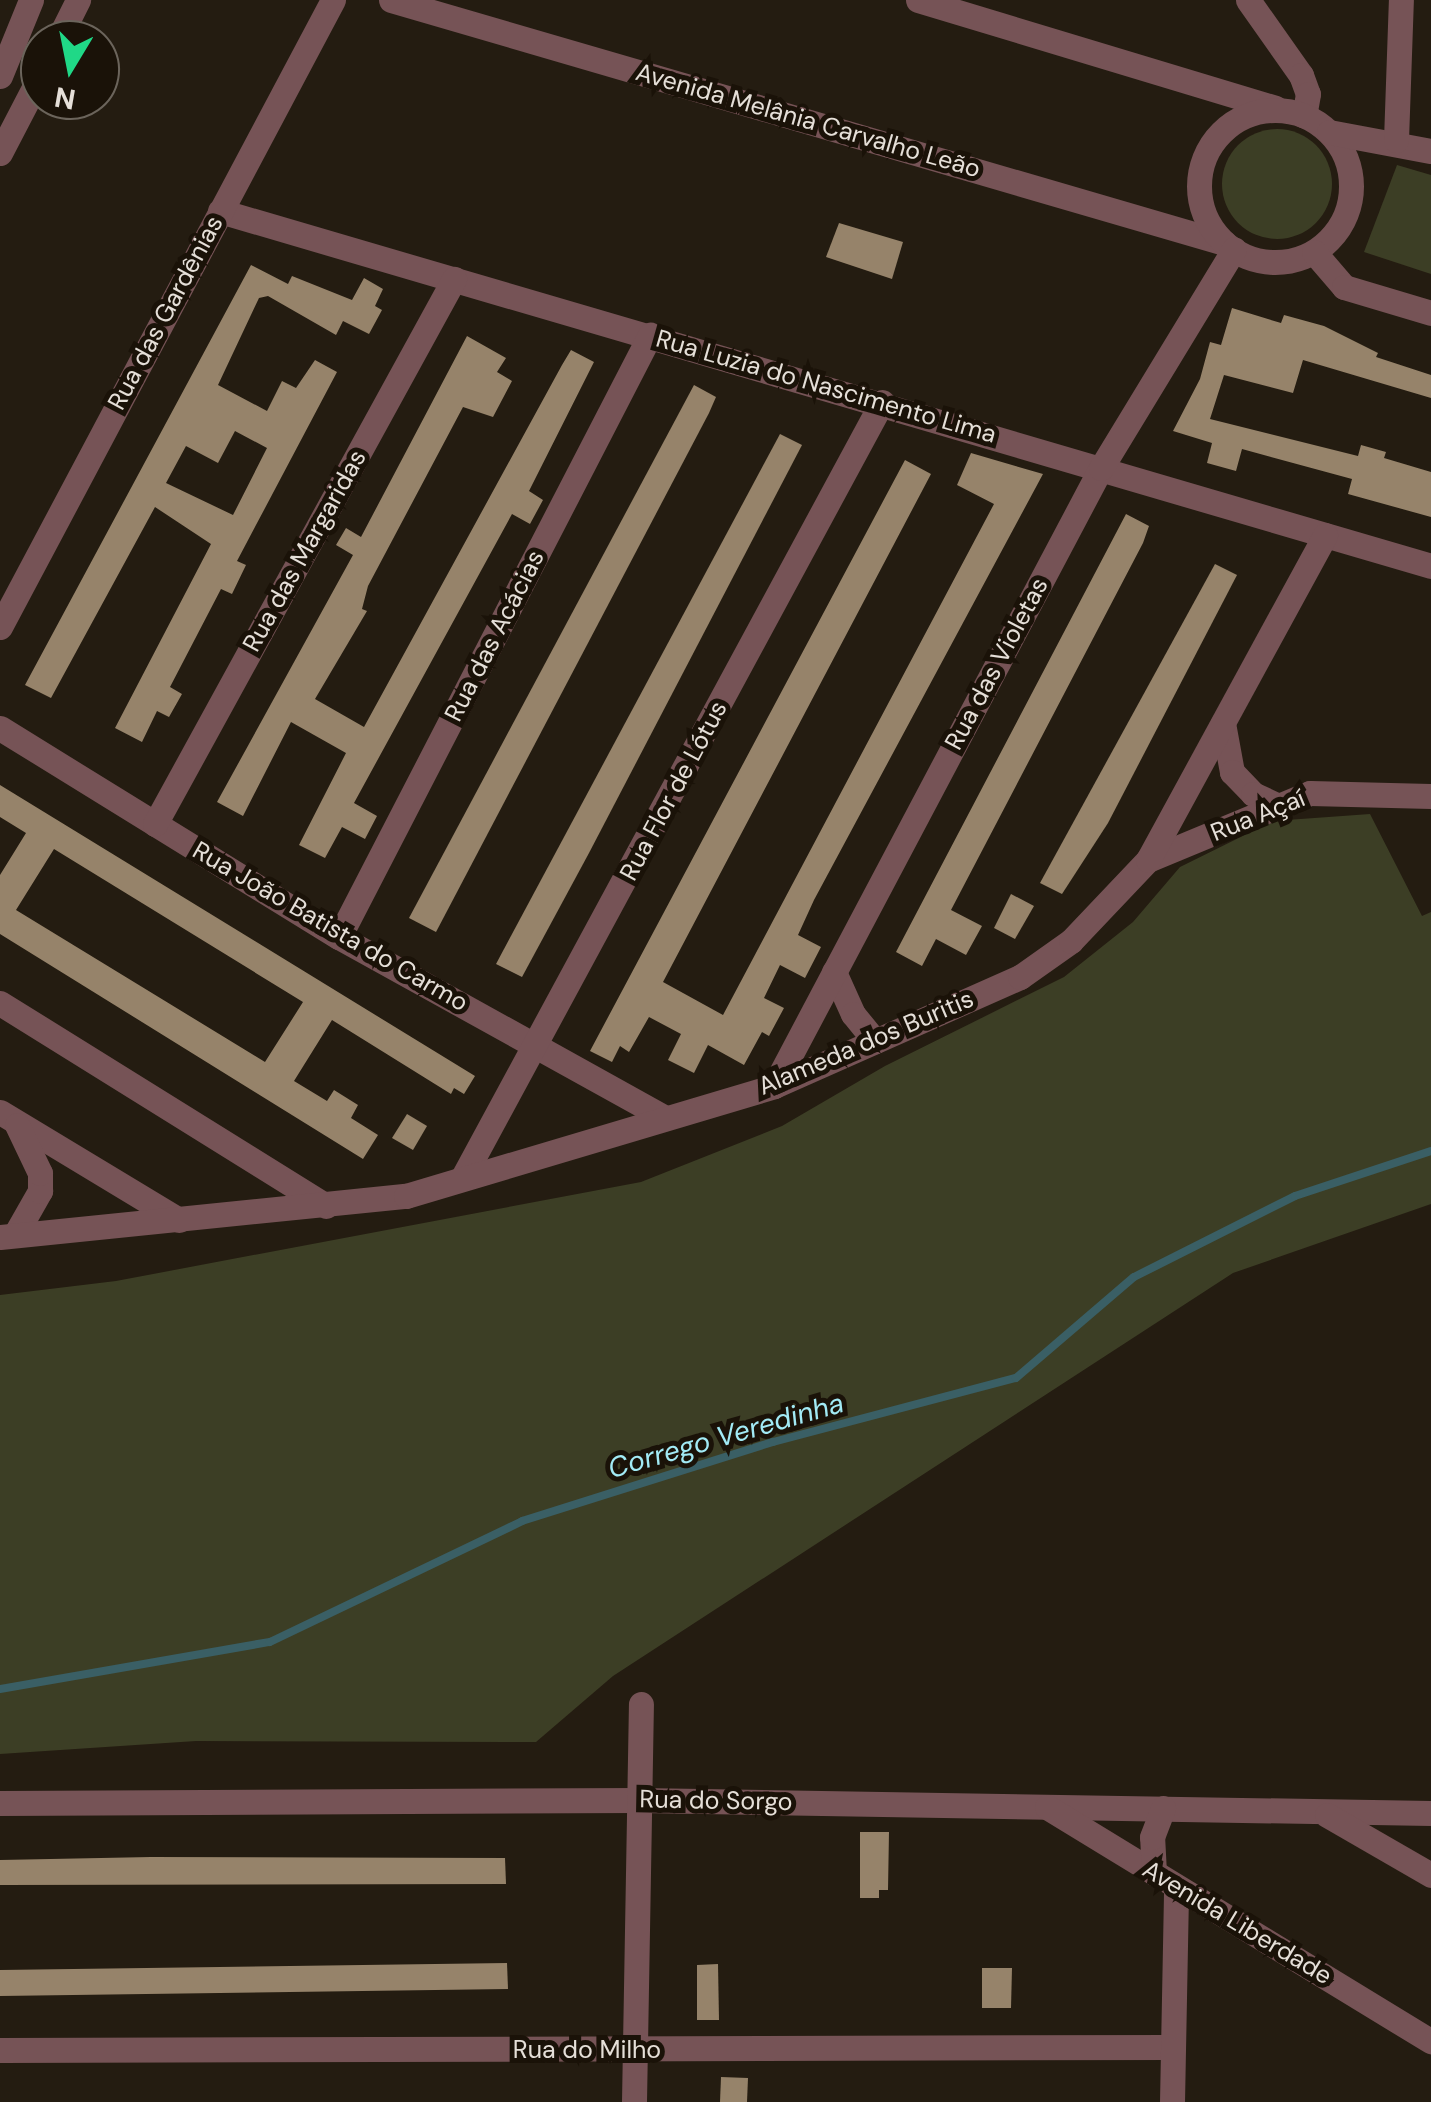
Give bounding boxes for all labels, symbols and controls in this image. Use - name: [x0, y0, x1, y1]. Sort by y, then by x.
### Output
- north arrow: [20, 20, 120, 120]
- street label: Avenida Melânia Carvalho Leão: [632, 57, 984, 185]
- text: N: [52, 78, 78, 118]
- street label: Rua das Gardênias: [102, 211, 230, 415]
- street label: Rua Luzia do Nascimento Lima: [653, 324, 999, 450]
- street label: Rua das Margaridas: [237, 445, 373, 657]
- street label: Rua das Acácias: [439, 545, 551, 727]
- street label: Rua das Violetas: [939, 573, 1055, 755]
- street label: Rua Flor de Lótus: [614, 696, 734, 886]
- street label: Rua Açaí: [1207, 784, 1309, 848]
- street label: Rua João Batista do Carmo: [187, 836, 473, 1018]
- street label: Alameda dos Buritis: [754, 984, 978, 1102]
- water label: Corrego Veredinha: [604, 1386, 848, 1486]
- street label: Rua do Sorgo: [639, 1785, 793, 1817]
- street label: Avenida Liberdade: [1137, 1855, 1337, 1991]
- street label: Rua do Milho: [513, 2035, 661, 2065]

